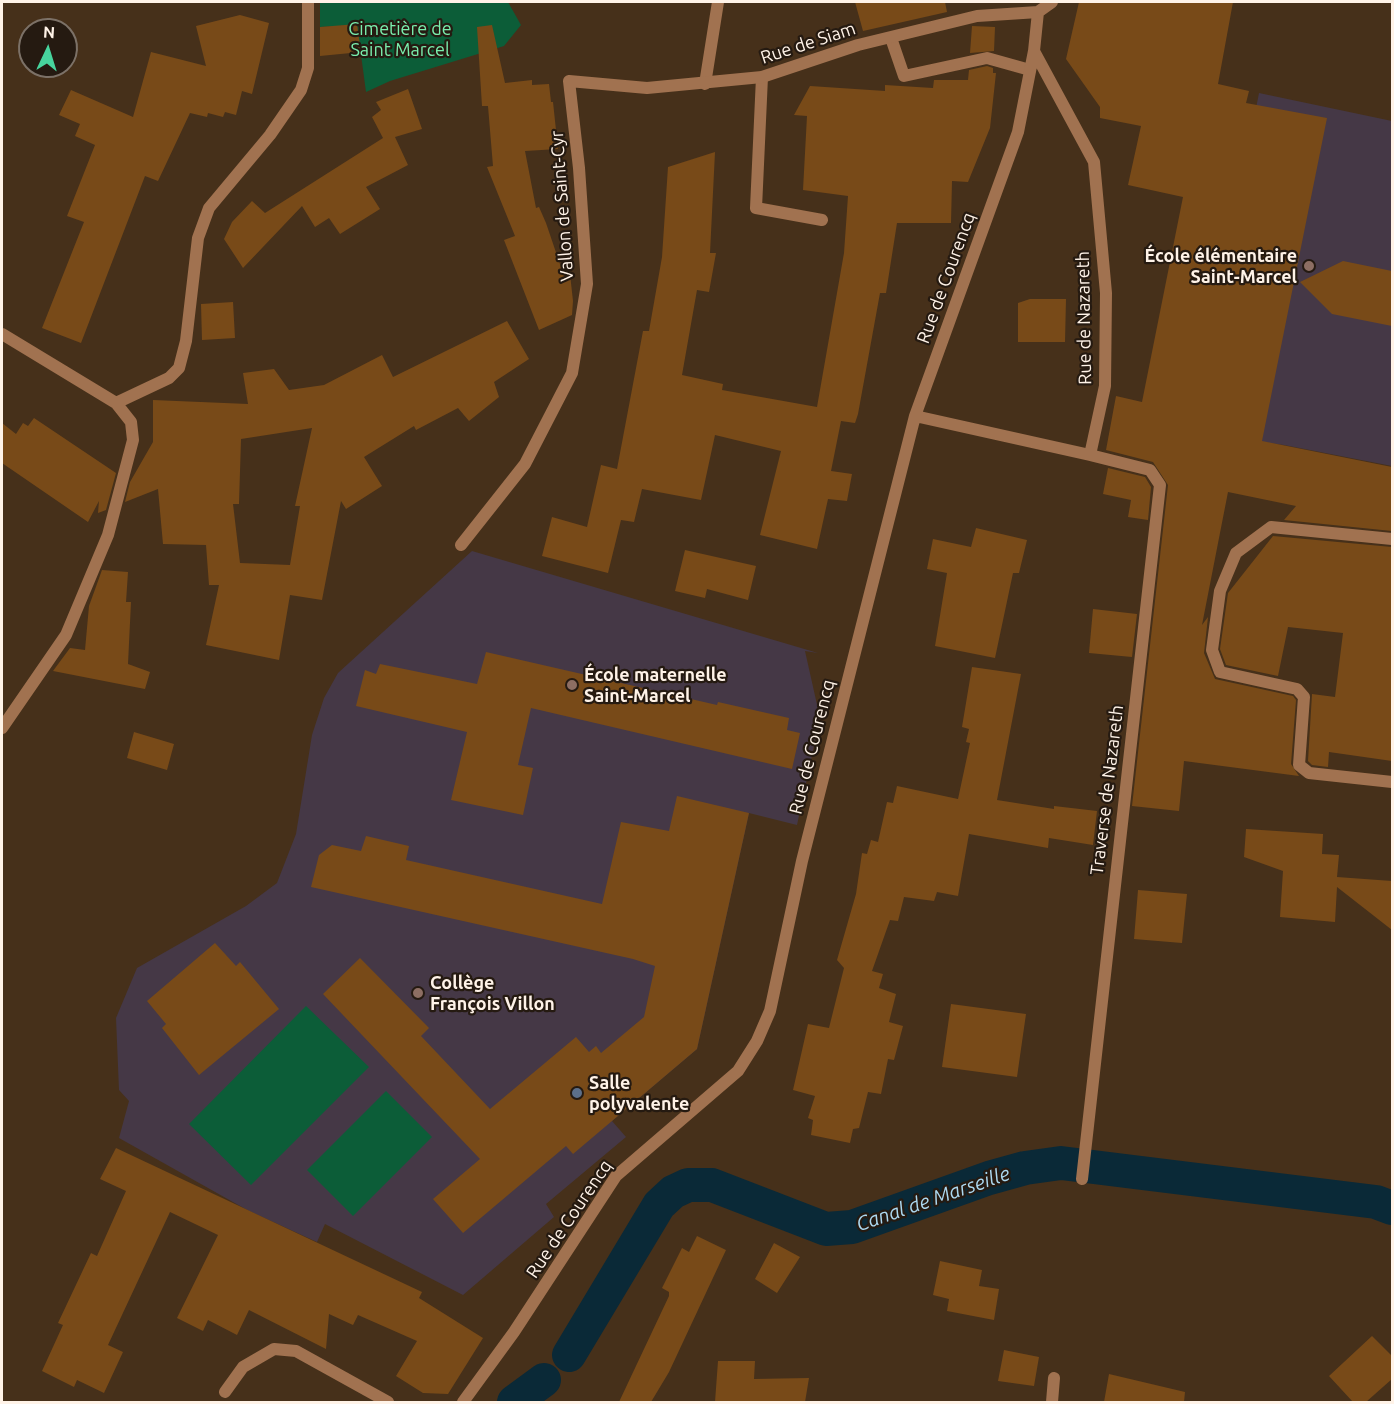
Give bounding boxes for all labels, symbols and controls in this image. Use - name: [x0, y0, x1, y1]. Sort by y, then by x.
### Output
- street label: Rue de Siam: [758, 17, 858, 69]
- north arrow: [18, 18, 78, 78]
- park label: Cimetière de Saint Marcel: [348, 18, 452, 60]
- text: N: [43, 23, 56, 41]
- street label: Vallon de Saint-Cyr: [546, 130, 578, 282]
- street label: Rue de Courencq: [912, 210, 980, 346]
- place label: École élémentaire Saint-Marcel: [1145, 245, 1297, 288]
- street label: Rue de Nazareth: [1072, 251, 1096, 385]
- marker: École élémentaire Saint-Marcel: [1302, 259, 1316, 273]
- place label: École maternelle Saint-Marcel: [584, 664, 727, 706]
- marker: École maternelle Saint-Marcel: [565, 678, 579, 692]
- street label: Rue de Courencq: [785, 678, 839, 816]
- street label: Traverse de Nazareth: [1086, 704, 1128, 876]
- place label: Collège François Villon: [430, 972, 555, 1014]
- marker: Collège François Villon: [411, 986, 425, 1000]
- place label: Salle polyvalente: [589, 1072, 689, 1114]
- marker: Salle polyvalente: [570, 1086, 584, 1100]
- street label: Rue de Courencq: [522, 1156, 616, 1282]
- water label: Canal de Marseille: [853, 1161, 1013, 1237]

